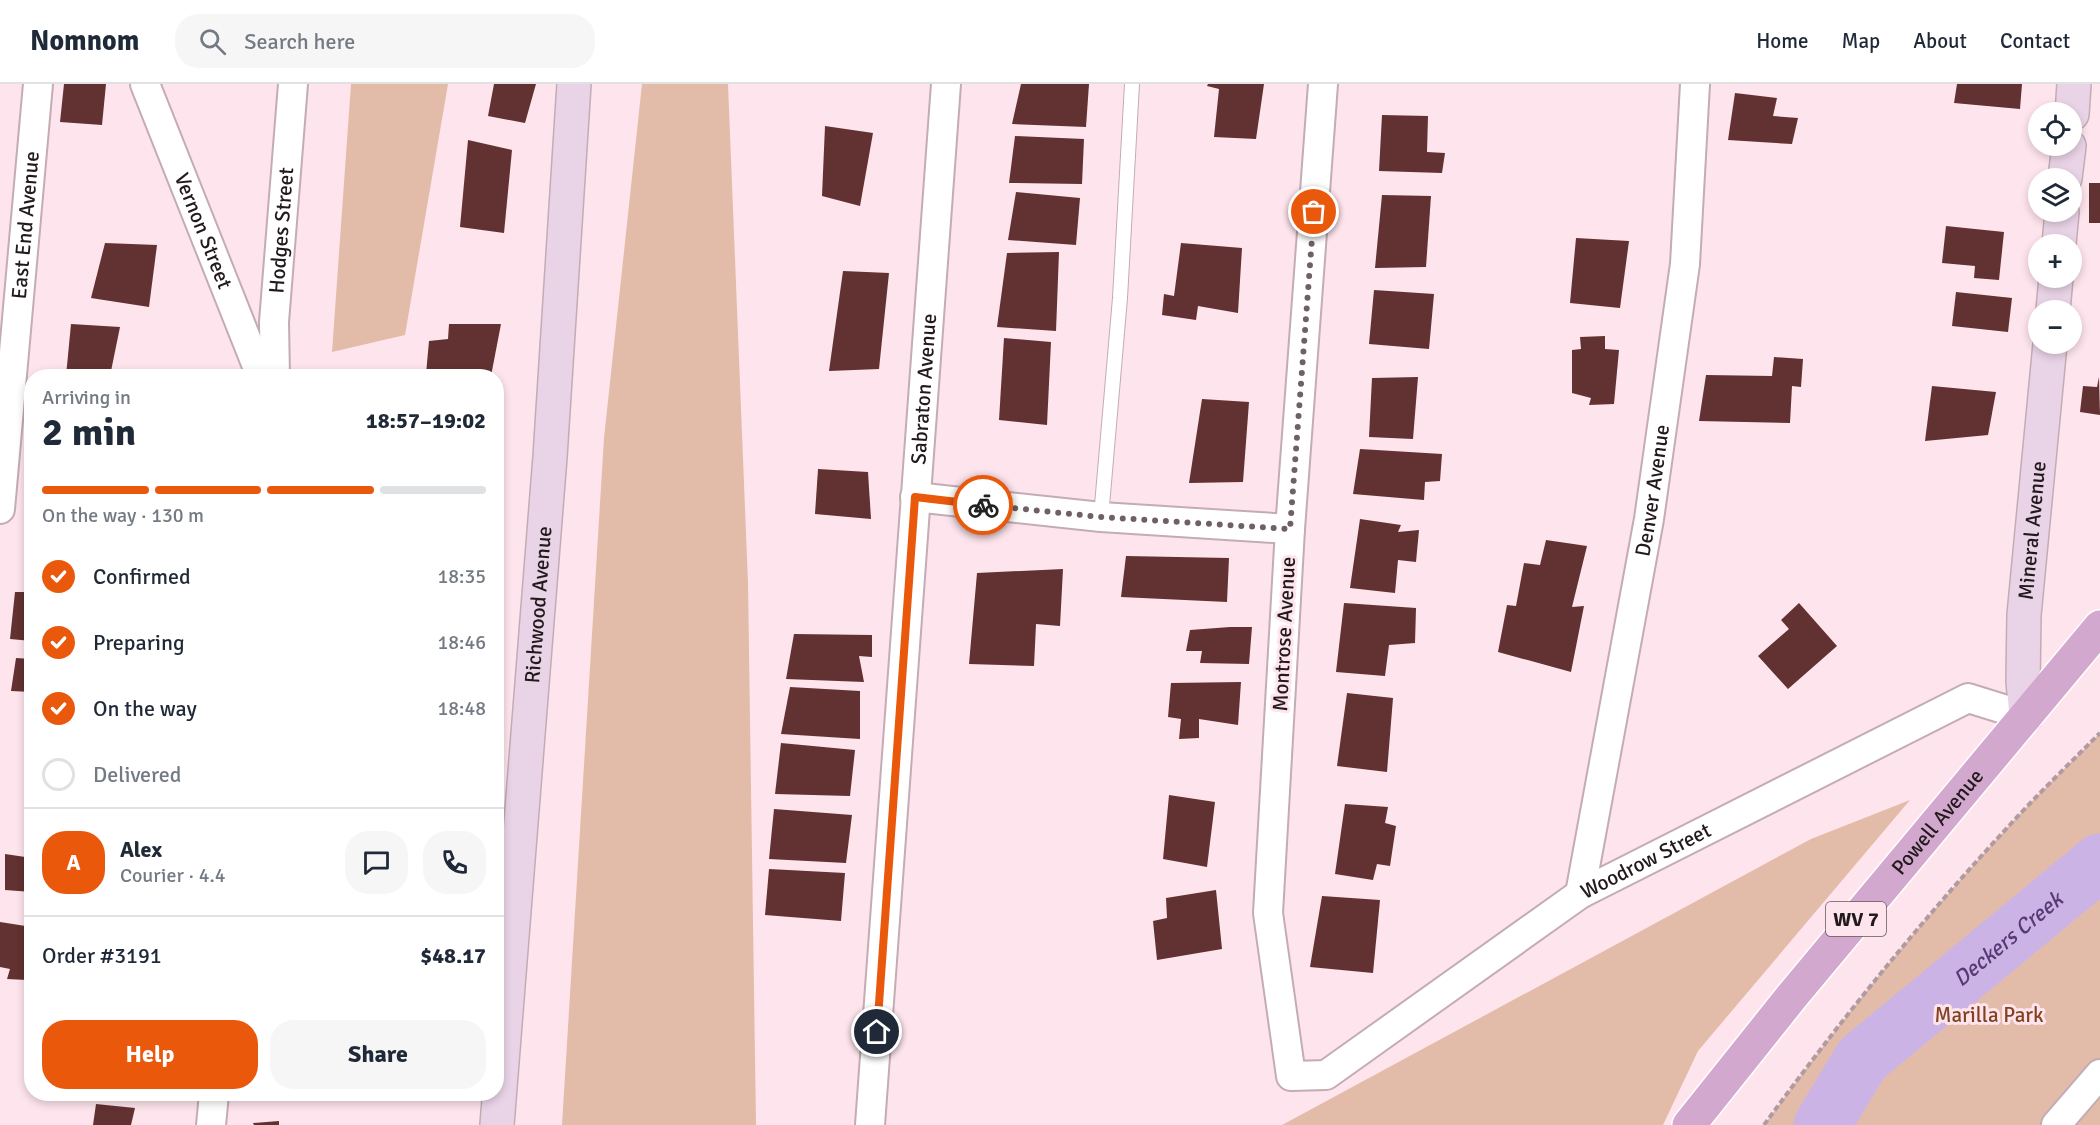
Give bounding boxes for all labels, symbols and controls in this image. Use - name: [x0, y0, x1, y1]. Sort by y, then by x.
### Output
- search box: [175, 14, 595, 68]
- text: Nomnom: [30, 24, 139, 58]
- icon: search: [196, 25, 229, 58]
- text: Search here: [244, 28, 355, 55]
- text: Home: [1756, 28, 1809, 54]
- text: Map: [1842, 28, 1880, 54]
- text: About: [1913, 28, 1967, 54]
- text: Contact: [2000, 28, 2070, 54]
- map controls: [2028, 102, 2082, 354]
- button: locate: [2028, 102, 2082, 156]
- street label: East End Avenue: [6, 150, 45, 300]
- street label: Hodges Street: [263, 166, 299, 294]
- button: layers: [2028, 168, 2082, 222]
- street label: Vernon Street: [169, 169, 238, 293]
- pin: [1288, 186, 1339, 237]
- icon: bag: [1297, 195, 1330, 228]
- button: +: [2028, 234, 2082, 288]
- button: −: [2028, 300, 2082, 354]
- street label: Sabraton Avenue: [905, 313, 942, 465]
- text: Arriving in: [42, 385, 131, 410]
- text: 18:57–19:02: [366, 407, 486, 434]
- text: 2 min: [42, 408, 136, 456]
- street label: Denver Avenue: [1629, 423, 1675, 559]
- street label: Mineral Avenue: [2013, 460, 2052, 601]
- courier: [953, 475, 1013, 535]
- icon: bike: [967, 489, 1000, 522]
- text: On the way · 130 m: [42, 503, 204, 528]
- street label: Richwood Avenue: [519, 525, 557, 684]
- street label: Montrose Avenue: [1267, 556, 1301, 712]
- icon: check: [42, 560, 75, 593]
- text: Confirmed: [93, 563, 191, 590]
- text: 18:35: [437, 564, 486, 589]
- icon: check: [42, 626, 75, 659]
- text: Preparing: [93, 629, 185, 656]
- text: 18:46: [437, 630, 486, 655]
- icon: check: [42, 692, 75, 725]
- text: On the way: [93, 695, 197, 722]
- text: 18:48: [437, 696, 486, 721]
- text: Delivered: [93, 761, 181, 788]
- street label: Powell Avenue: [1886, 764, 1989, 880]
- street label: Woodrow Street: [1576, 817, 1715, 905]
- button: chat: [345, 831, 408, 894]
- button: phone: [423, 831, 486, 894]
- text: Alex: [120, 836, 162, 863]
- text: A: [66, 849, 81, 876]
- text: Courier · 4.4: [120, 863, 226, 888]
- water label: Deckers Creek: [1947, 884, 2069, 992]
- road number: WV 7: [1826, 902, 1886, 936]
- text: Order #3191: [42, 942, 162, 969]
- text: $48.17: [420, 942, 486, 969]
- park label: Marilla Park: [1934, 1002, 2044, 1028]
- pin: [851, 1006, 902, 1057]
- icon: home: [860, 1015, 893, 1048]
- button: Help: [42, 1020, 258, 1089]
- button: Share: [270, 1020, 486, 1089]

